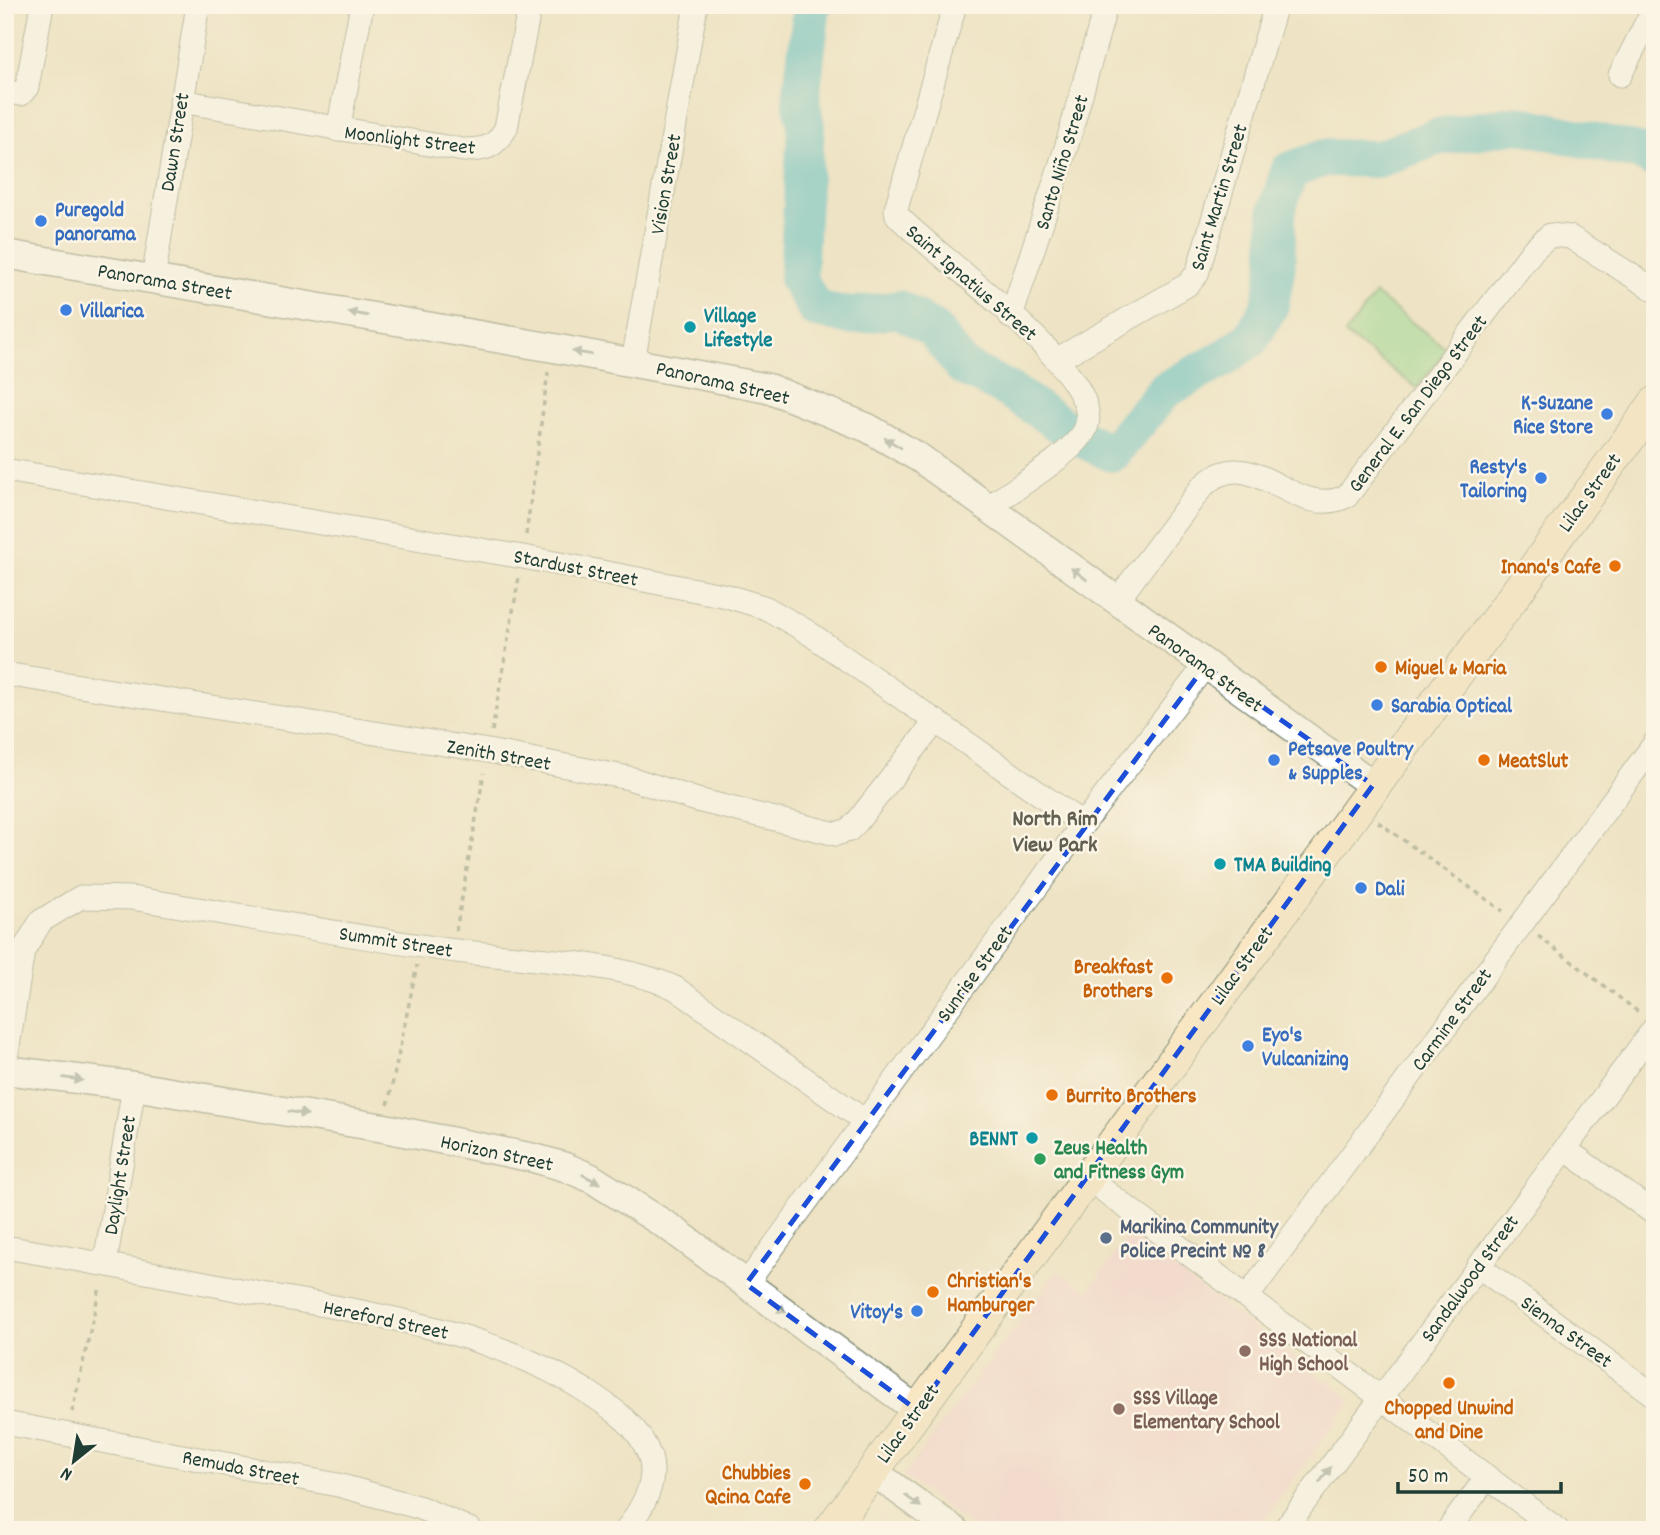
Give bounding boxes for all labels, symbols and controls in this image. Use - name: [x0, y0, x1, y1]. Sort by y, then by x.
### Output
- street label: Dawn Street: [154, 91, 200, 194]
- street label: Santo Niño Street: [1029, 91, 1099, 234]
- street label: Moonlight Street: [342, 119, 477, 165]
- street label: Saint Martin Street: [1184, 120, 1258, 275]
- street label: Vision Street: [644, 132, 692, 237]
- place label: Puregold panorama: [55, 197, 137, 251]
- marker: Puregold panorama: [33, 213, 49, 229]
- street label: Saint Ignatius Street: [898, 219, 1043, 350]
- street label: Panorama Street: [95, 257, 234, 311]
- place label: Villarica: [80, 298, 145, 328]
- marker: Villarica: [58, 302, 74, 318]
- place label: Village Lifestyle: [704, 303, 772, 357]
- one-way arrow: [347, 308, 369, 319]
- street label: General E. San Diego Street: [1342, 309, 1497, 500]
- marker: Village Lifestyle: [682, 319, 698, 335]
- one-way arrow: [571, 347, 593, 358]
- street label: Panorama Street: [653, 355, 792, 415]
- place label: K-Suzane Rice Store: [1513, 390, 1593, 444]
- marker: K-Suzane Rice Store: [1599, 406, 1615, 422]
- one-way arrow: [883, 436, 902, 449]
- street label: Lilac Street: [1552, 448, 1631, 540]
- place label: Resty's Tailoring: [1460, 454, 1527, 508]
- marker: Resty's Tailoring: [1533, 470, 1549, 486]
- street label: Stardust Street: [511, 543, 640, 597]
- place label: Inana's Cafe: [1501, 554, 1601, 584]
- marker: Inana's Cafe: [1607, 558, 1623, 574]
- one-way arrow: [1069, 567, 1088, 581]
- street label: Panorama Street: [1140, 617, 1268, 722]
- place label: Miguel & Maria: [1395, 655, 1507, 685]
- marker: Miguel & Maria: [1373, 659, 1389, 675]
- place label: Sarabia Optical: [1391, 693, 1513, 723]
- marker: Sarabia Optical: [1369, 697, 1385, 713]
- street label: Zenith Street: [444, 733, 553, 781]
- place label: Petsave Poultry & Supples: [1288, 736, 1414, 790]
- place label: MeatSlut: [1498, 748, 1568, 778]
- marker: Petsave Poultry & Supples: [1266, 752, 1282, 768]
- marker: MeatSlut: [1476, 752, 1492, 768]
- district label: North Rim View Park: [1012, 804, 1098, 863]
- place label: TMA Building: [1234, 852, 1331, 882]
- marker: TMA Building: [1212, 856, 1228, 872]
- place label: Dali: [1375, 876, 1405, 906]
- marker: Dali: [1353, 880, 1369, 896]
- street label: Summit Street: [337, 920, 455, 968]
- street label: Sunrise Street: [931, 920, 1022, 1030]
- street label: Lilac Street: [1204, 921, 1283, 1013]
- place label: Breakfast Brothers: [1074, 954, 1153, 1008]
- street label: Carmine Street: [1406, 963, 1501, 1079]
- marker: Breakfast Brothers: [1159, 970, 1175, 986]
- place label: Eyo's Vulcanizing: [1262, 1022, 1349, 1076]
- marker: Eyo's Vulcanizing: [1240, 1038, 1256, 1054]
- one-way arrow: [62, 1073, 84, 1084]
- place label: Burrito Brothers: [1066, 1083, 1197, 1113]
- marker: Burrito Brothers: [1044, 1087, 1060, 1103]
- one-way arrow: [287, 1108, 309, 1119]
- street label: Daylight Street: [98, 1113, 146, 1237]
- place label: BENNT: [969, 1126, 1019, 1156]
- street label: Horizon Street: [437, 1128, 556, 1182]
- marker: BENNT: [1024, 1130, 1040, 1146]
- place label: Zeus Health and Fitness Gym: [1054, 1135, 1184, 1189]
- marker: Zeus Health and Fitness Gym: [1032, 1151, 1048, 1167]
- one-way arrow: [581, 1173, 601, 1184]
- street label: Sandalwood Street: [1415, 1210, 1528, 1350]
- place label: Marikina Community Police Precint № 8: [1120, 1214, 1280, 1268]
- marker: Marikina Community Police Precint № 8: [1098, 1230, 1114, 1246]
- place label: Christian's Hamburger: [947, 1268, 1035, 1322]
- marker: Christian's Hamburger: [925, 1284, 941, 1300]
- street label: Sienna Street: [1513, 1290, 1618, 1377]
- street label: Hereford Street: [320, 1294, 451, 1350]
- place label: Vitoy's: [850, 1299, 903, 1329]
- one-way arrow: [769, 1300, 787, 1314]
- marker: Vitoy's: [909, 1303, 925, 1319]
- place label: SSS National High School: [1259, 1327, 1358, 1381]
- marker: SSS National High School: [1237, 1343, 1253, 1359]
- marker: Chopped Unwind and Dine: [1441, 1375, 1457, 1391]
- street label: Lilac Street: [870, 1379, 949, 1471]
- place label: SSS Village Elementary School: [1133, 1385, 1281, 1439]
- place label: Chopped Unwind and Dine: [1384, 1395, 1514, 1449]
- marker: SSS Village Elementary School: [1111, 1401, 1127, 1417]
- north arrow: [38, 1426, 108, 1496]
- street label: Remuda Street: [179, 1444, 302, 1496]
- scale bar: [1398, 1451, 1560, 1495]
- text: N: [56, 1459, 78, 1487]
- place label: Chubbies Qcina Cafe: [705, 1460, 791, 1514]
- text: 50 m: [1408, 1463, 1448, 1493]
- one-way arrow: [1317, 1466, 1331, 1484]
- marker: Chubbies Qcina Cafe: [797, 1476, 813, 1492]
- one-way arrow: [904, 1493, 922, 1507]

